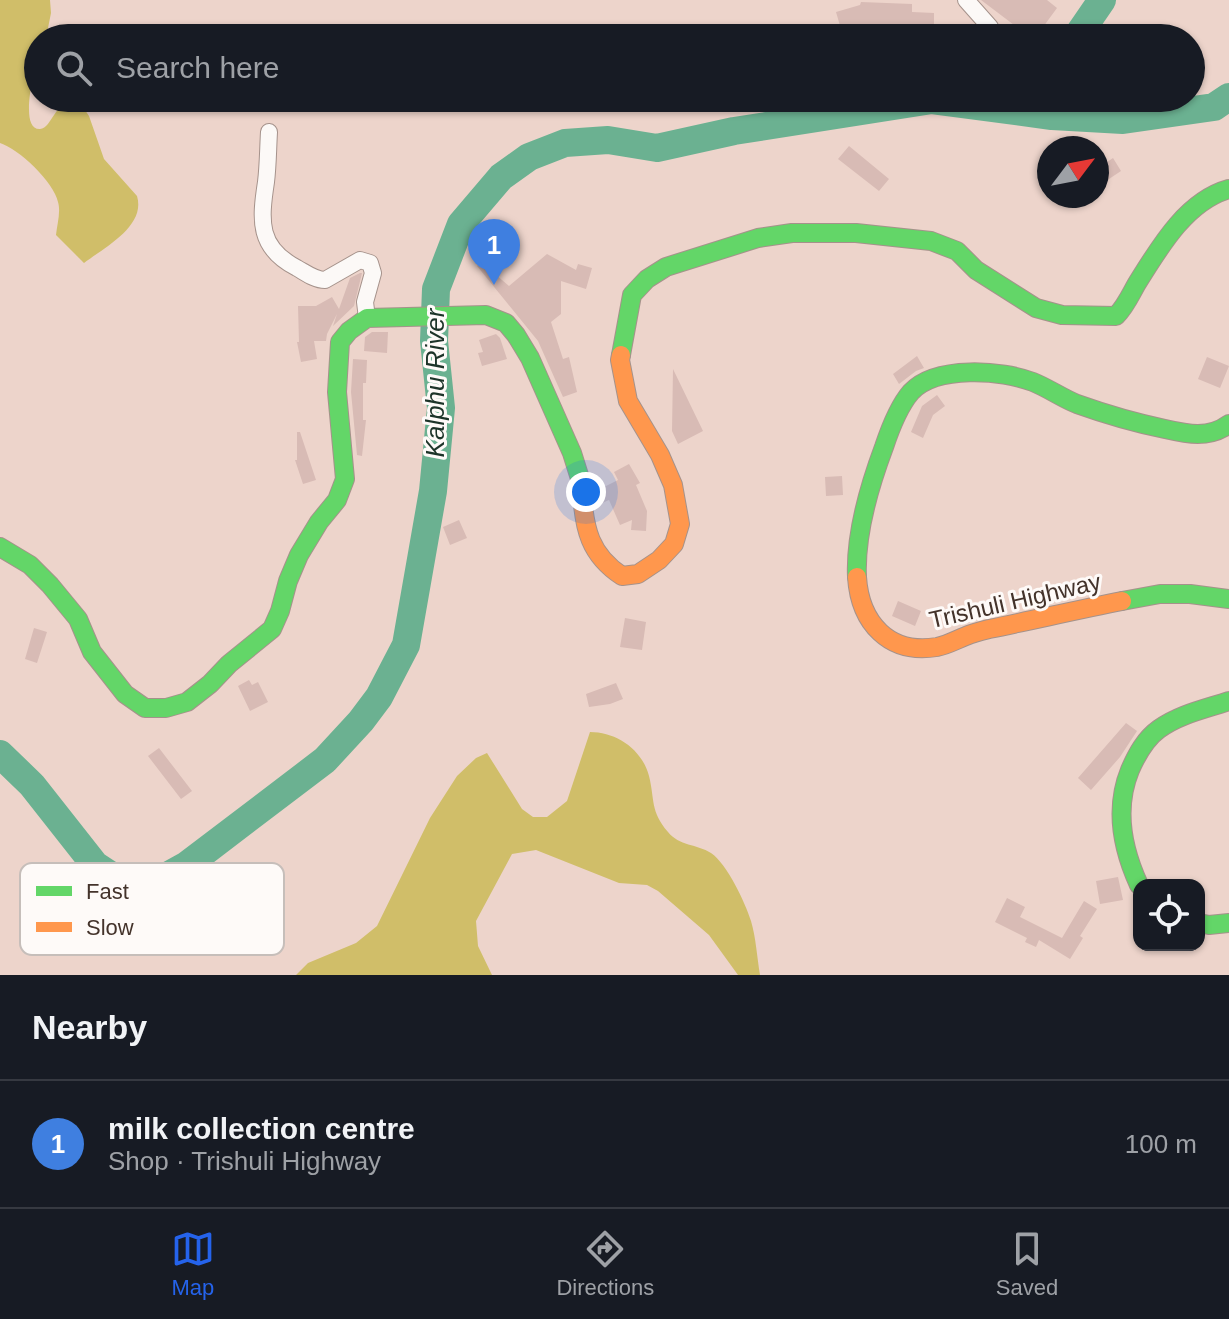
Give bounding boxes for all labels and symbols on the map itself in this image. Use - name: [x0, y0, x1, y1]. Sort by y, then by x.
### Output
- north arrow: [1037, 136, 1109, 208]
- pin: 1: [468, 219, 520, 285]
- water label: Kalphu River: [420, 307, 450, 457]
- your location: [566, 472, 606, 512]
- street label: Trishuli Highway: [927, 568, 1103, 633]
- legend: [20, 863, 284, 955]
- text: Fast: [86, 879, 129, 904]
- text: Slow: [86, 915, 134, 940]

